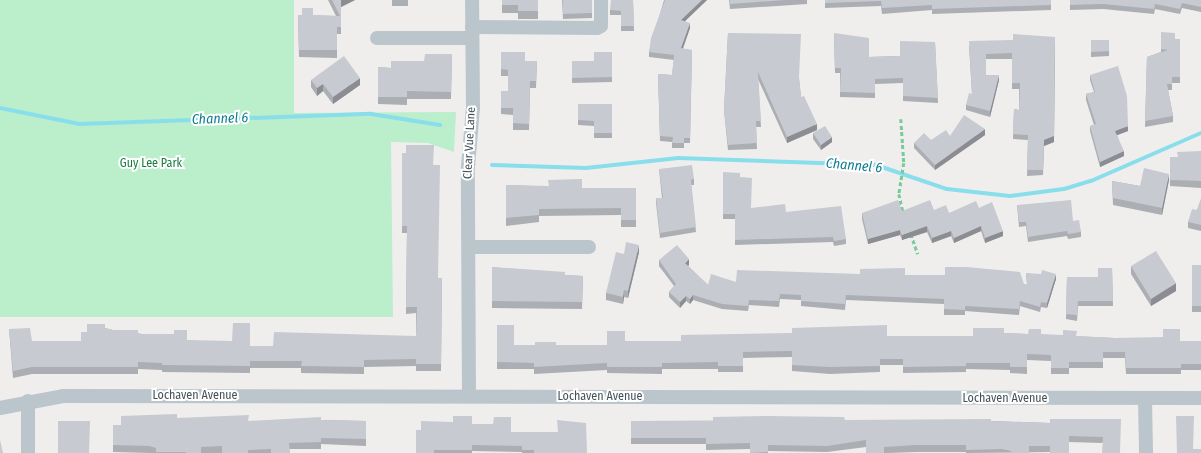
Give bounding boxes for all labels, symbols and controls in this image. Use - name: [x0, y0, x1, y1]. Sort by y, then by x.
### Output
- street label: Clear Vue Lane: [461, 107, 479, 179]
- water label: Channel 6: [191, 110, 249, 128]
- water label: Channel 6: [825, 155, 883, 177]
- park label: Guy Lee Park: [120, 157, 182, 171]
- street label: Lochaven Avenue: [153, 389, 237, 403]
- street label: Lochaven Avenue: [558, 390, 642, 404]
- street label: Lochaven Avenue: [963, 392, 1047, 406]

